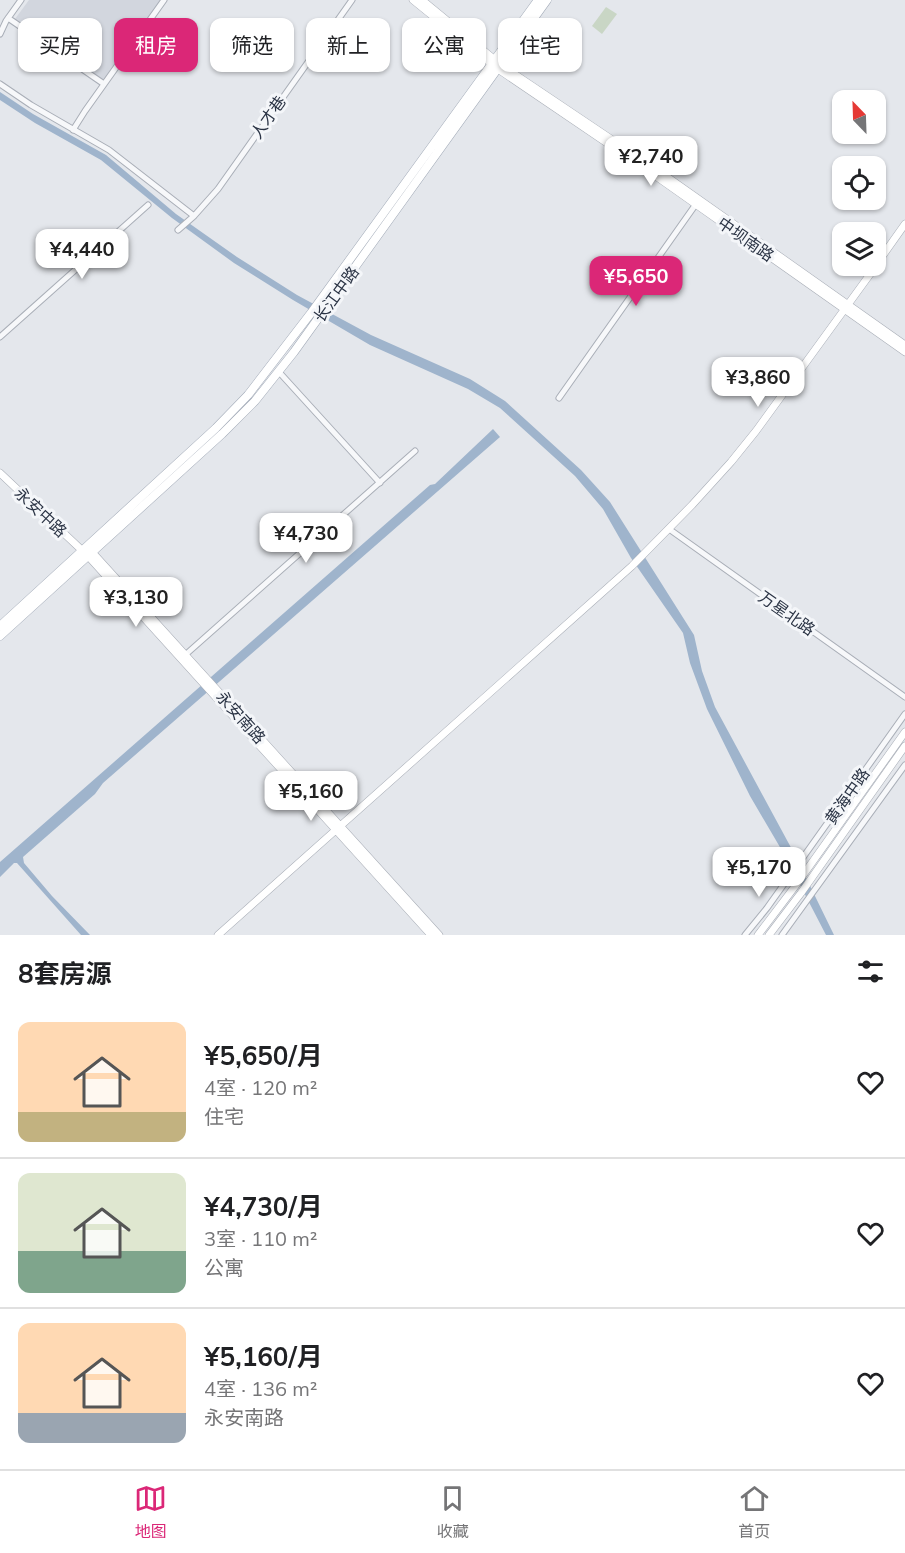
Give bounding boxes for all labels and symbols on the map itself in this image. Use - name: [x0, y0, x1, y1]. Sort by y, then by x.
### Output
- north arrow: [832, 90, 886, 144]
- street label: 人才巷: [246, 92, 290, 142]
- pin: ¥2,740: [602, 136, 700, 187]
- street label: 中坝南路: [714, 212, 778, 266]
- pin: ¥4,440: [33, 229, 131, 280]
- pin: ¥5,650: [587, 256, 685, 307]
- street label: 长江中路: [309, 262, 363, 326]
- pin: ¥3,860: [709, 357, 807, 408]
- street label: 永安中路: [11, 483, 71, 541]
- pin: ¥4,730: [257, 513, 355, 564]
- pin: ¥3,130: [87, 577, 185, 628]
- street label: 万星北路: [755, 586, 819, 640]
- street label: 永安南路: [212, 687, 270, 747]
- street label: 黄海中路: [820, 764, 874, 828]
- pin: ¥5,160: [262, 771, 360, 822]
- pin: ¥5,170: [710, 847, 808, 898]

